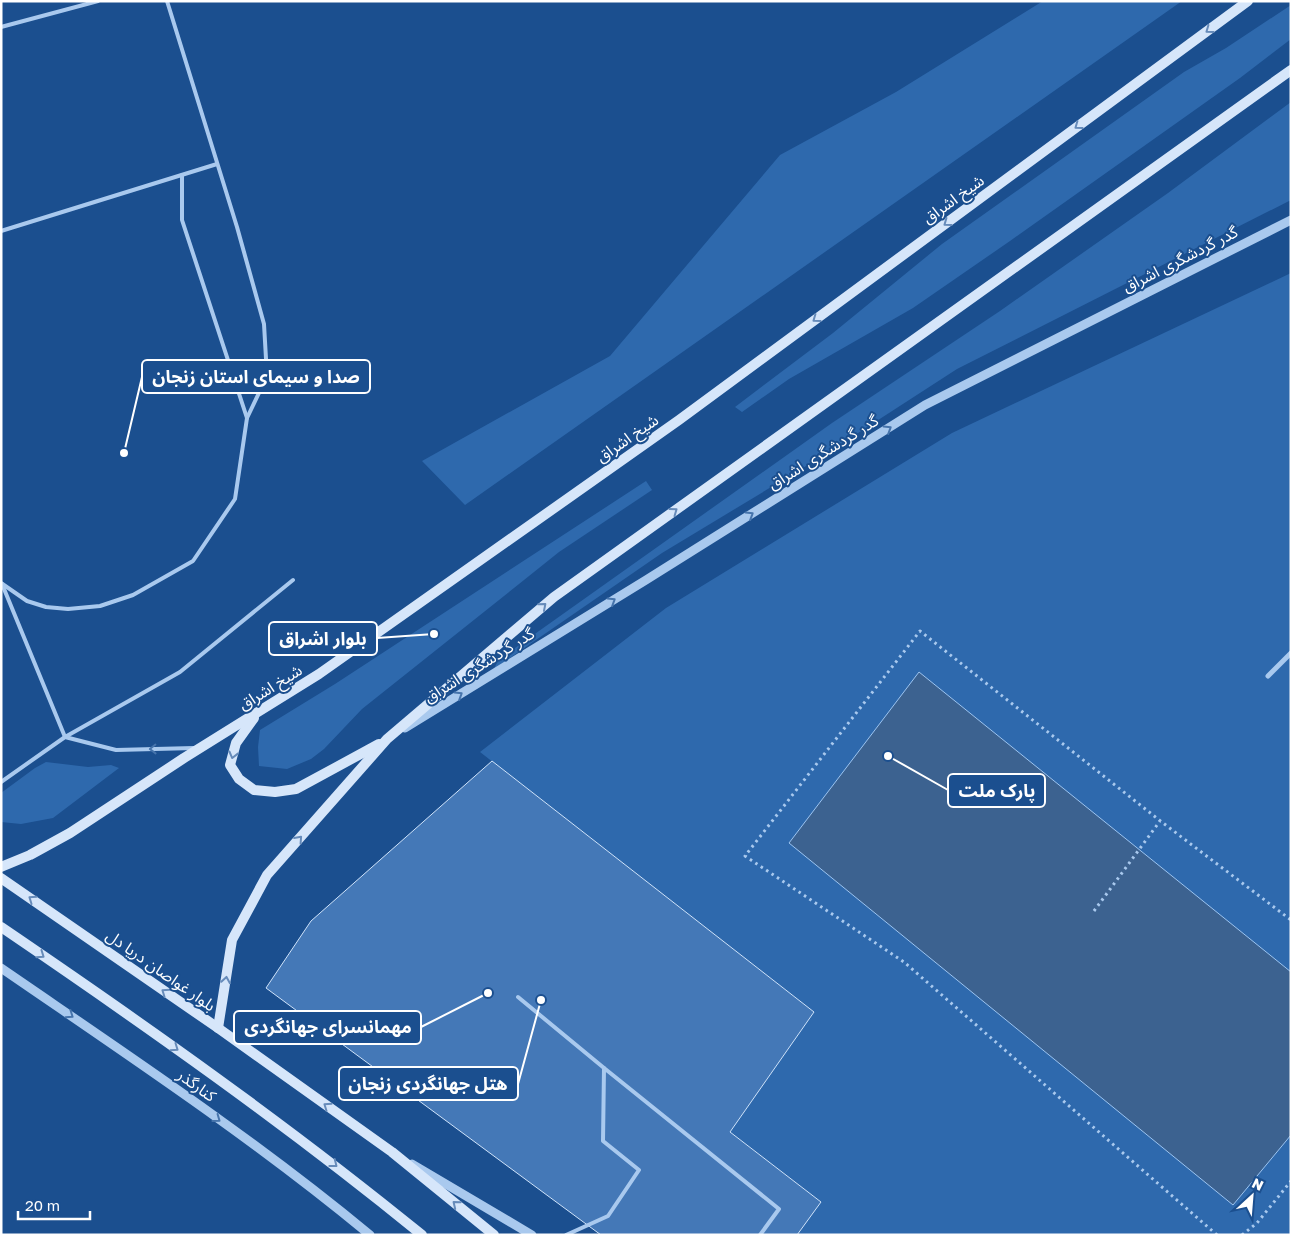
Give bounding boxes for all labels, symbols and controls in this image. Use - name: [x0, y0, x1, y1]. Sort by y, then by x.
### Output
- one-way arrow: [1205, 24, 1214, 33]
- one-way arrow: [1075, 121, 1084, 129]
- street label: شیخ اشراق: [918, 170, 990, 230]
- one-way arrow: [943, 217, 953, 226]
- street label: گدر گردشگری اشراق: [1119, 221, 1241, 297]
- one-way arrow: [812, 313, 822, 322]
- callout: صدا و سیمای استان زنجان: [142, 360, 370, 393]
- text: صدا و سیمای استان زنجان: [152, 365, 360, 388]
- street label: شیخ اشراق: [592, 409, 664, 469]
- street label: گدر گردشگری اشراق: [764, 410, 882, 494]
- one-way arrow: [882, 425, 891, 435]
- one-way arrow: [668, 508, 678, 517]
- one-way arrow: [745, 511, 754, 521]
- one-way arrow: [607, 597, 616, 607]
- one-way arrow: [537, 603, 546, 612]
- callout: بلوار اشراق: [269, 622, 377, 655]
- street label: گدر گردشگری اشراق: [420, 623, 538, 707]
- text: بلوار اشراق: [279, 627, 367, 650]
- street label: شیخ اشراق: [234, 660, 307, 717]
- one-way arrow: [453, 692, 462, 701]
- one-way arrow: [148, 744, 156, 754]
- one-way arrow: [228, 750, 239, 759]
- callout: پارک ملت: [948, 774, 1045, 807]
- text: پارک ملت: [959, 779, 1035, 803]
- one-way arrow: [293, 835, 302, 844]
- one-way arrow: [28, 896, 38, 905]
- street label: بلوار غواصان دریا دل: [102, 925, 220, 1016]
- one-way arrow: [35, 949, 45, 958]
- one-way arrow: [220, 975, 230, 984]
- one-way arrow: [162, 989, 171, 998]
- one-way arrow: [64, 1009, 74, 1018]
- callout: مهمانسرای جهانگردی: [234, 1011, 421, 1044]
- text: مهمانسرای جهانگردی: [244, 1015, 412, 1038]
- one-way arrow: [169, 1041, 178, 1051]
- street label: کنارگذر: [173, 1064, 221, 1106]
- callout: هتل جهانگردی زنجان: [339, 1067, 518, 1100]
- text: هتل جهانگردی زنجان: [348, 1072, 508, 1095]
- one-way arrow: [324, 1103, 333, 1111]
- one-way arrow: [211, 1113, 221, 1122]
- one-way arrow: [328, 1159, 337, 1167]
- north arrow: [1227, 1171, 1277, 1221]
- text: N: [1249, 1174, 1266, 1194]
- scale bar: [18, 1188, 90, 1220]
- text: 20 m: [25, 1196, 60, 1214]
- one-way arrow: [453, 1201, 462, 1210]

